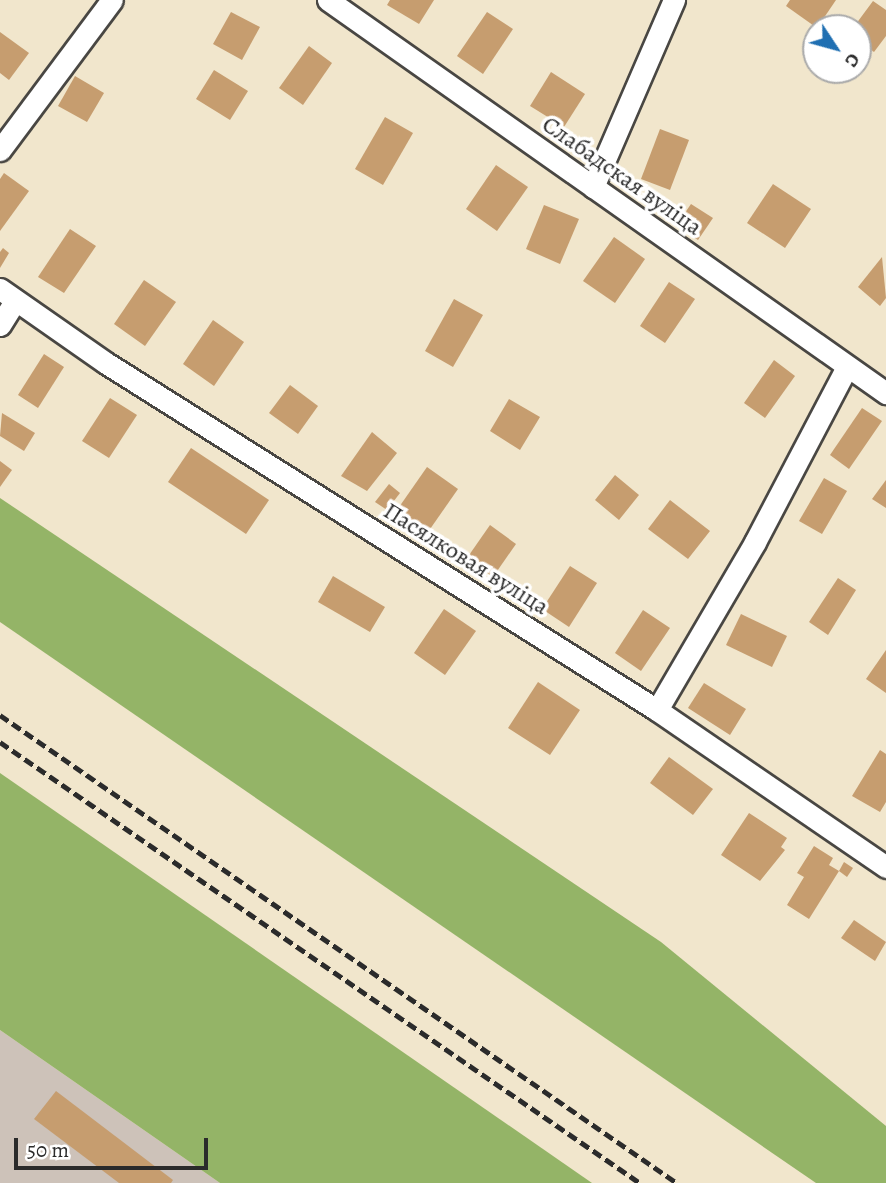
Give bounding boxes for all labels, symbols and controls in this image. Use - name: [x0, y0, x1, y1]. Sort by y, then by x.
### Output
- north arrow: [802, 14, 872, 84]
- text: С: [838, 48, 866, 73]
- street label: Слабадская вуліца: [536, 110, 708, 242]
- street label: Пасялковая вуліца: [378, 497, 554, 621]
- scale bar: [18, 1124, 212, 1168]
- text: 50 m: [27, 1136, 69, 1164]

